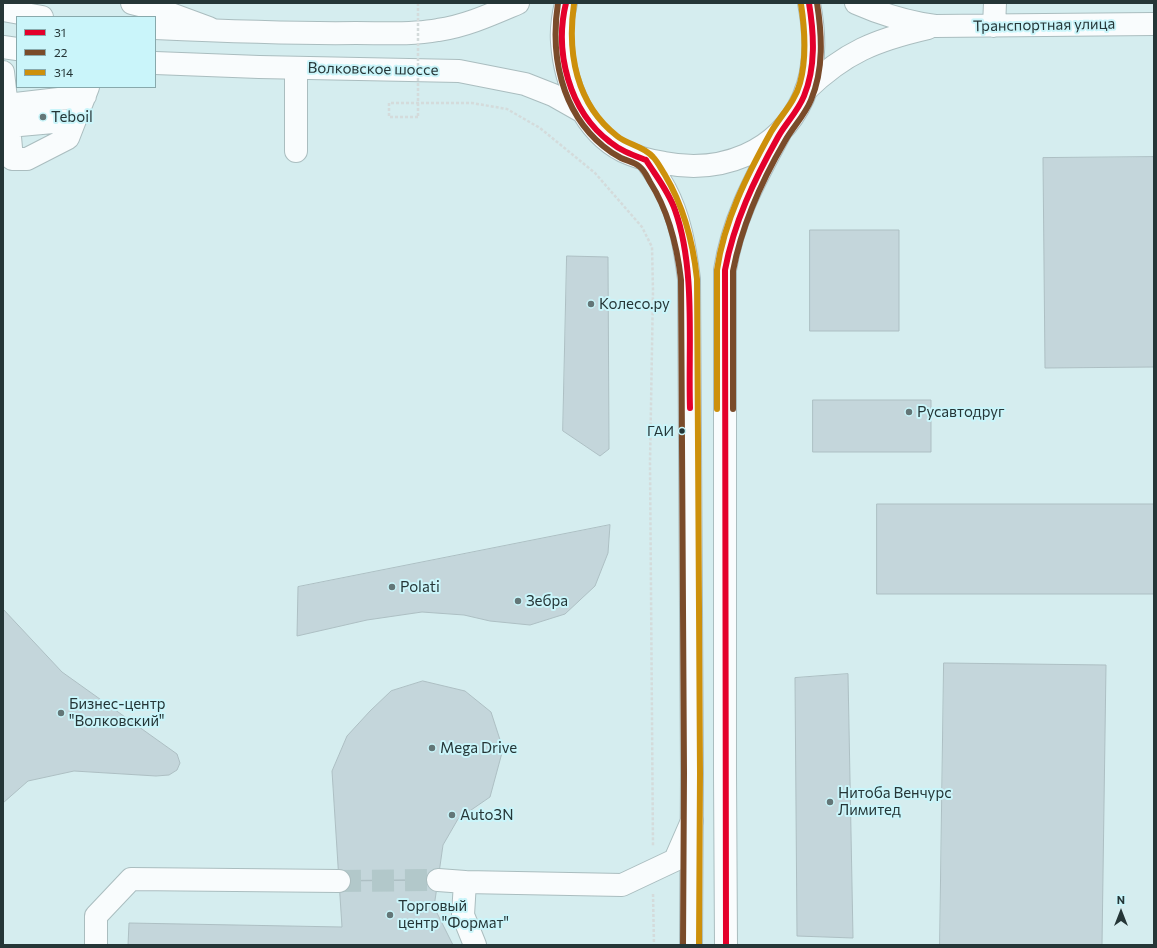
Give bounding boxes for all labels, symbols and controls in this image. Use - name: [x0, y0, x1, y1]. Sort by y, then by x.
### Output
- street label: Транспортная улица: [973, 15, 1115, 35]
- legend: [16, 16, 156, 88]
- text: 31: [54, 25, 66, 39]
- text: 22: [54, 45, 67, 59]
- street label: Волковское шоссе: [307, 59, 439, 79]
- text: 314: [54, 65, 73, 79]
- place label: Teboil: [51, 108, 93, 126]
- marker: Teboil: [38, 112, 48, 122]
- place label: Колесо.ру: [599, 295, 670, 313]
- marker: Колесо.ру: [586, 299, 596, 309]
- place label: Русавтодруг: [917, 403, 1005, 421]
- marker: Русавтодруг: [904, 407, 914, 417]
- place label: ГАИ: [647, 423, 674, 439]
- marker: ГАИ: [677, 426, 687, 436]
- place label: Polati: [400, 578, 440, 596]
- marker: Polati: [387, 582, 397, 592]
- place label: Зебра: [526, 592, 568, 610]
- marker: Зебра: [513, 596, 523, 606]
- place label: Бизнес-центр "Волковский": [69, 695, 165, 730]
- marker: Бизнес-центр "Волковский": [56, 708, 66, 718]
- place label: Mega Drive: [440, 739, 517, 757]
- marker: Mega Drive: [427, 743, 437, 753]
- place label: Нитоба Венчурс Лимитед: [838, 784, 952, 819]
- marker: Нитоба Венчурс Лимитед: [825, 797, 835, 807]
- place label: Auto3N: [460, 806, 513, 824]
- marker: Auto3N: [447, 810, 457, 820]
- north arrow: [1101, 892, 1141, 932]
- text: N: [1117, 893, 1125, 906]
- place label: Торговый центр "Формат": [398, 897, 509, 932]
- marker: Торговый центр "Формат": [385, 910, 395, 920]

